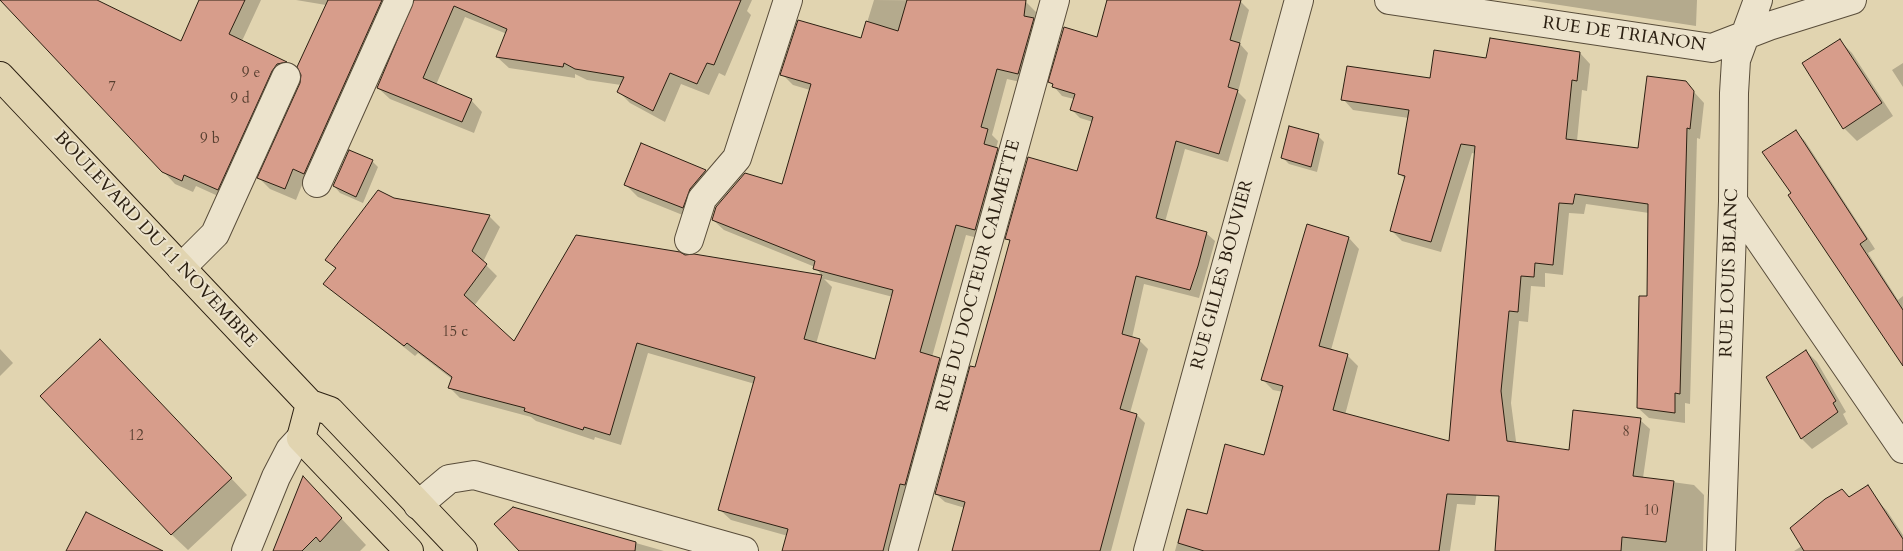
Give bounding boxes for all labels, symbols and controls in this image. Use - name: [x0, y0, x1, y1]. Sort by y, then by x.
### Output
- street label: RUE DE TRIANON: [1541, 13, 1707, 57]
- house number: 9 e: [242, 65, 260, 83]
- house number: 7: [108, 79, 116, 97]
- house number: 9 d: [230, 91, 250, 109]
- street label: BOULEVARD DU 11 NOVEMBRE: [49, 127, 261, 353]
- house number: 9 b: [200, 131, 220, 149]
- street label: RUE DU DOCTEUR CALMETTE: [932, 138, 1026, 414]
- street label: RUE GILLES BOUVIER: [1187, 178, 1259, 372]
- street label: RUE LOUIS BLANC: [1716, 188, 1744, 358]
- house number: 15 c: [442, 324, 468, 342]
- house number: 8: [1622, 424, 1630, 442]
- house number: 12: [128, 428, 144, 446]
- house number: 10: [1643, 503, 1659, 521]

